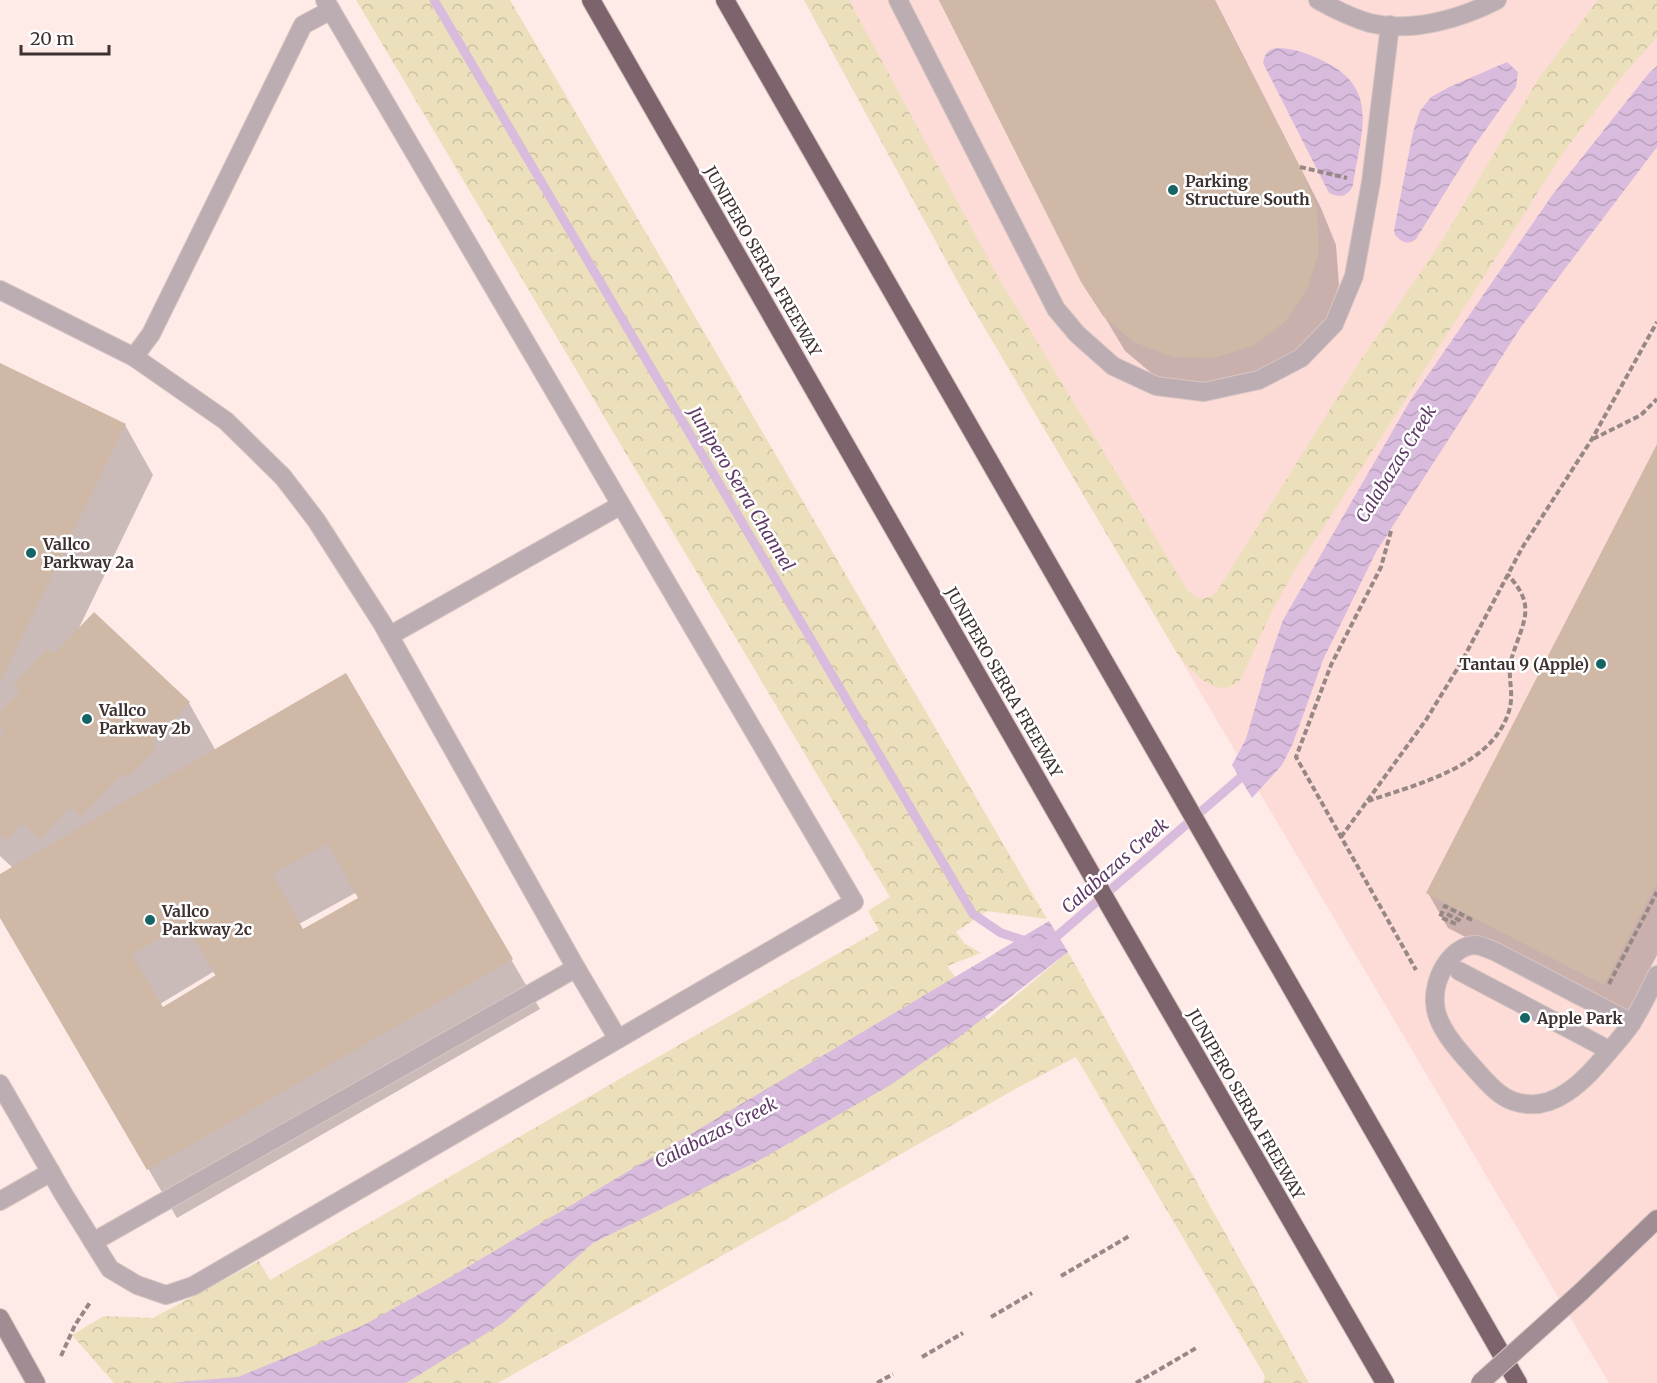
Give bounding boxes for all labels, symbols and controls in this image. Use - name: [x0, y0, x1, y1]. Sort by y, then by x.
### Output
- scale bar: [21, 18, 110, 56]
- text: 20 m: [30, 27, 74, 50]
- street label: JUNIPERO SERRA FREEWAY: [700, 161, 826, 360]
- place label: Parking Structure South: [1185, 171, 1310, 209]
- marker: Parking Structure South: [1166, 183, 1180, 197]
- water label: Junipero Serra Channel: [682, 401, 800, 575]
- water label: Calabazas Creek: [1350, 401, 1441, 527]
- place label: Vallco Parkway 2a: [42, 534, 134, 572]
- marker: Vallco Parkway 2a: [24, 546, 38, 560]
- street label: JUNIPERO SERRA FREEWAY: [941, 582, 1067, 781]
- place label: Tantau 9 (Apple): [1459, 654, 1589, 674]
- marker: Tantau 9 (Apple): [1594, 657, 1608, 671]
- place label: Vallco Parkway 2b: [98, 700, 191, 738]
- marker: Vallco Parkway 2b: [80, 712, 94, 726]
- water label: Calabazas Creek: [1056, 813, 1173, 918]
- place label: Vallco Parkway 2c: [161, 901, 252, 939]
- marker: Vallco Parkway 2c: [143, 913, 157, 927]
- street label: JUNIPERO SERRA FREEWAY: [1183, 1004, 1309, 1203]
- place label: Apple Park: [1536, 1008, 1623, 1028]
- marker: Apple Park: [1518, 1011, 1532, 1025]
- water label: Calabazas Creek: [651, 1092, 781, 1173]

